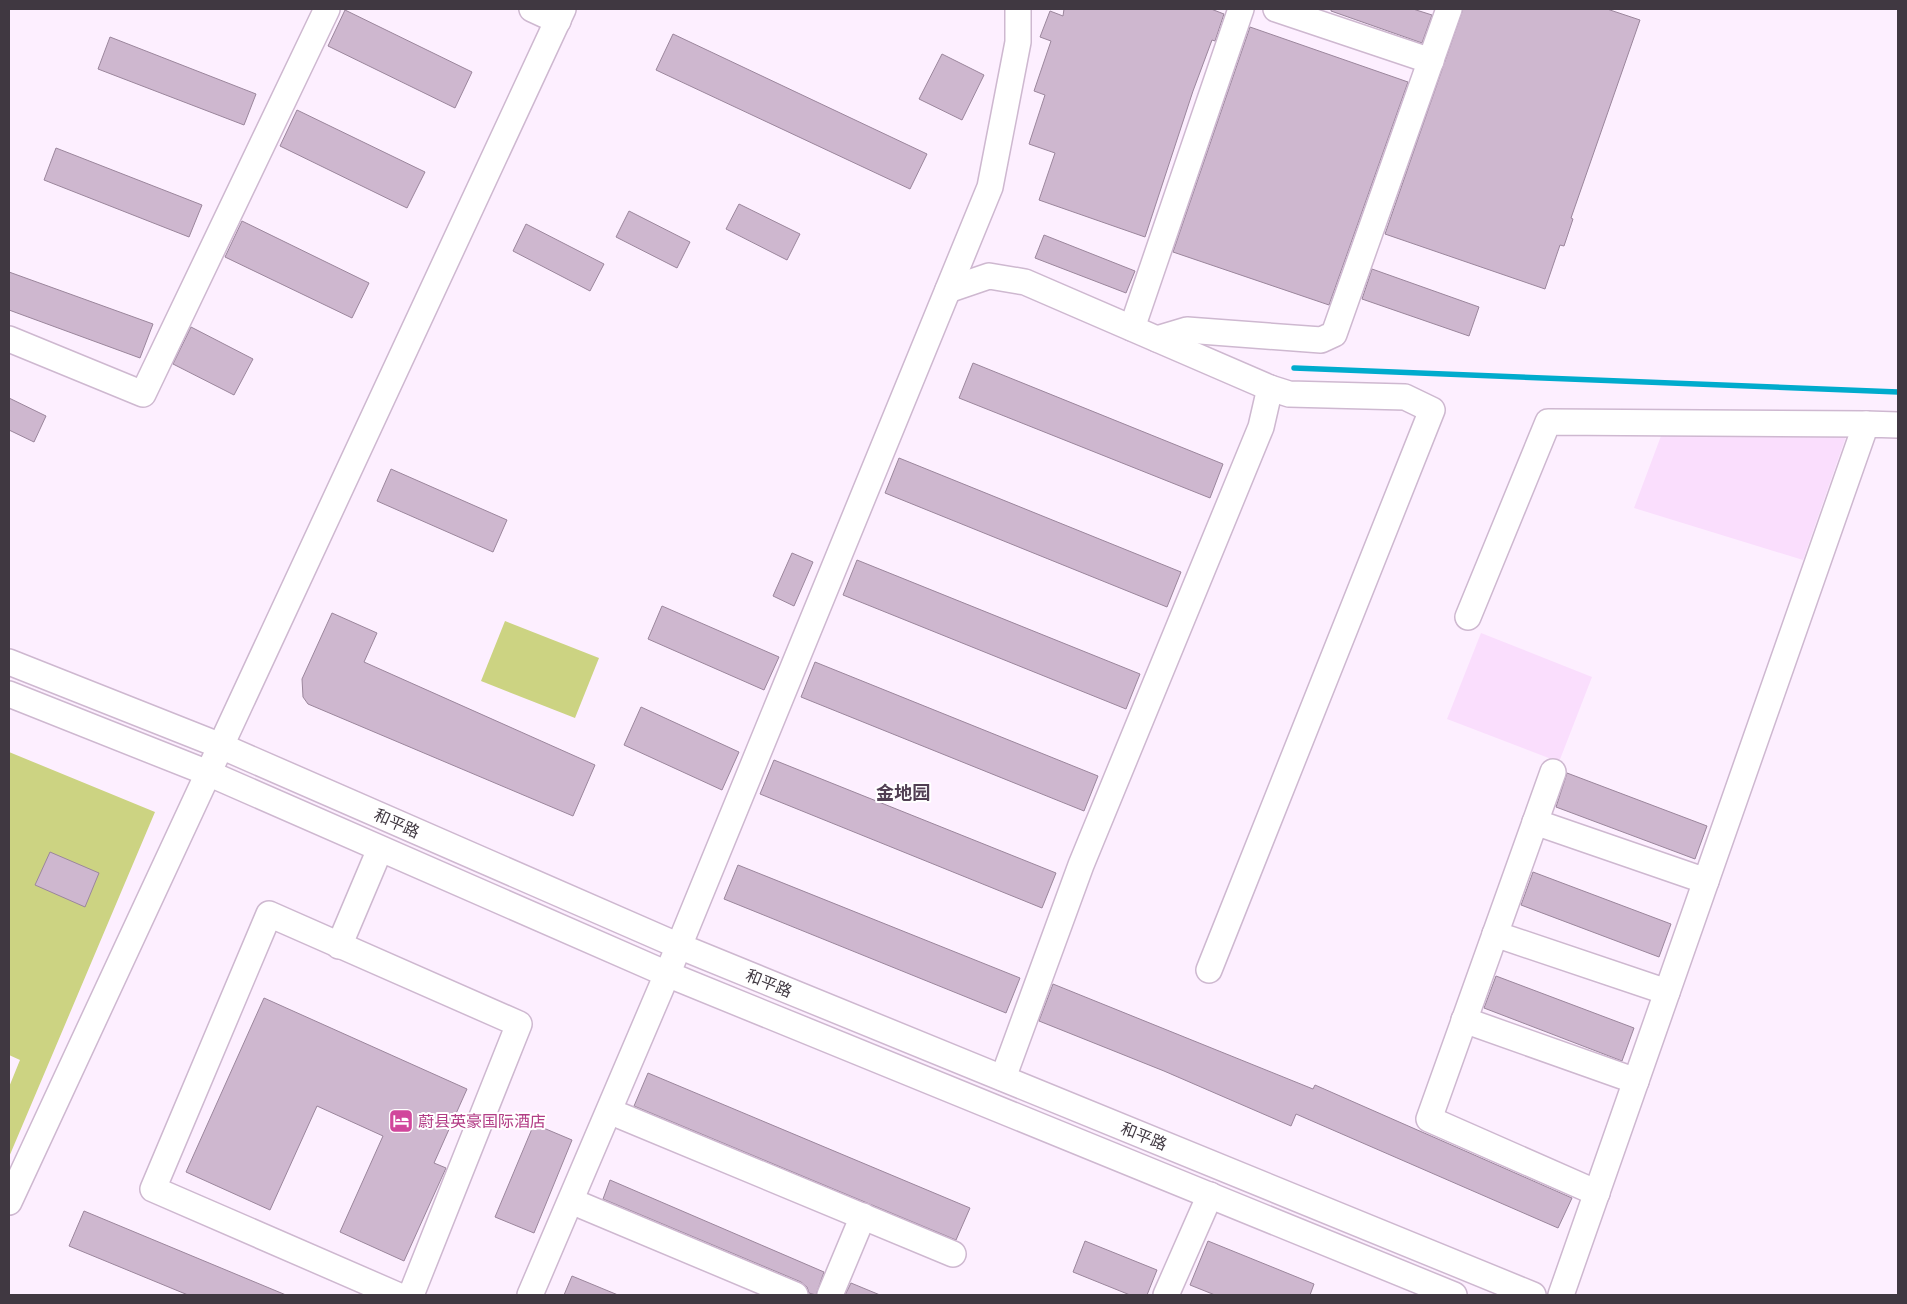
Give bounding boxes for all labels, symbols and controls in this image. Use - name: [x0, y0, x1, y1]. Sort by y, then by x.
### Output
- district label: 金地园: [876, 781, 930, 804]
- street label: 和平路: [371, 804, 423, 842]
- street label: 和平路: [743, 965, 795, 1001]
- hotel icon: 蔚县英豪国际酒店: [388, 1108, 414, 1134]
- place label: 蔚县英豪国际酒店: [418, 1111, 546, 1131]
- street label: 和平路: [1118, 1118, 1170, 1154]

